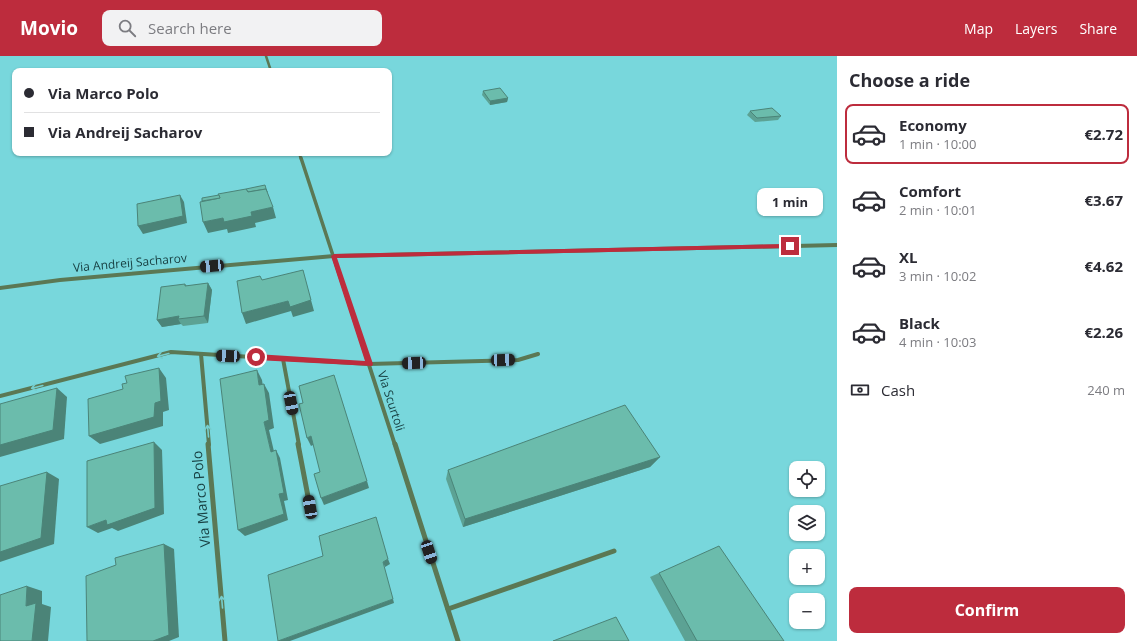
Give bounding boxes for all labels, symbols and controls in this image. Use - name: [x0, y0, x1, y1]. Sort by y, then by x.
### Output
- search box: [102, 10, 382, 46]
- text: Movio: [20, 15, 78, 41]
- icon: search: [116, 17, 138, 39]
- text: Search here: [148, 18, 232, 38]
- text: Map: [964, 19, 993, 38]
- text: Layers: [1015, 19, 1057, 38]
- text: Share: [1079, 19, 1117, 38]
- text: Choose a ride: [849, 68, 970, 92]
- text: Via Marco Polo: [48, 83, 159, 103]
- text: Economy: [899, 115, 967, 135]
- icon: car: [851, 116, 887, 152]
- text: Via Andreij Sacharov: [48, 122, 202, 142]
- text: €2.72: [1084, 124, 1123, 144]
- text: 1 min · 10:00: [899, 135, 976, 153]
- text: Comfort: [899, 181, 961, 201]
- icon: car: [851, 182, 887, 218]
- callout: 1 min: [757, 188, 823, 216]
- text: €3.67: [1084, 190, 1123, 210]
- text: 1 min: [772, 193, 808, 211]
- text: 2 min · 10:01: [899, 201, 976, 219]
- route end: [781, 237, 799, 255]
- text: XL: [899, 247, 917, 267]
- icon: car: [851, 248, 887, 284]
- street label: Via Andreij Sacharov: [72, 249, 188, 276]
- text: €4.62: [1084, 256, 1123, 276]
- car: [200, 259, 224, 273]
- text: 3 min · 10:02: [899, 267, 976, 285]
- text: Black: [899, 313, 940, 333]
- icon: car: [851, 314, 887, 350]
- text: €2.26: [1084, 322, 1123, 342]
- text: 4 min · 10:03: [899, 333, 976, 351]
- route start: [247, 348, 265, 366]
- car: [216, 349, 240, 363]
- one-way arrow: [156, 351, 169, 359]
- car: [491, 354, 515, 366]
- car: [402, 357, 426, 369]
- street label: Via Scurtoli: [374, 369, 409, 433]
- icon: cash: [849, 379, 871, 401]
- text: Cash: [881, 380, 915, 400]
- text: 240 m: [1087, 381, 1125, 399]
- one-way arrow: [31, 384, 44, 391]
- car: [283, 390, 299, 416]
- one-way arrow: [204, 425, 211, 438]
- street label: Via Marco Polo: [187, 450, 214, 548]
- map controls: [789, 461, 825, 629]
- button: locate: [789, 461, 825, 497]
- car: [302, 494, 318, 520]
- button: layers: [789, 505, 825, 541]
- car: [420, 539, 438, 565]
- button: +: [789, 549, 825, 585]
- button: Confirm: [849, 587, 1125, 633]
- button: −: [789, 593, 825, 629]
- one-way arrow: [219, 596, 226, 609]

